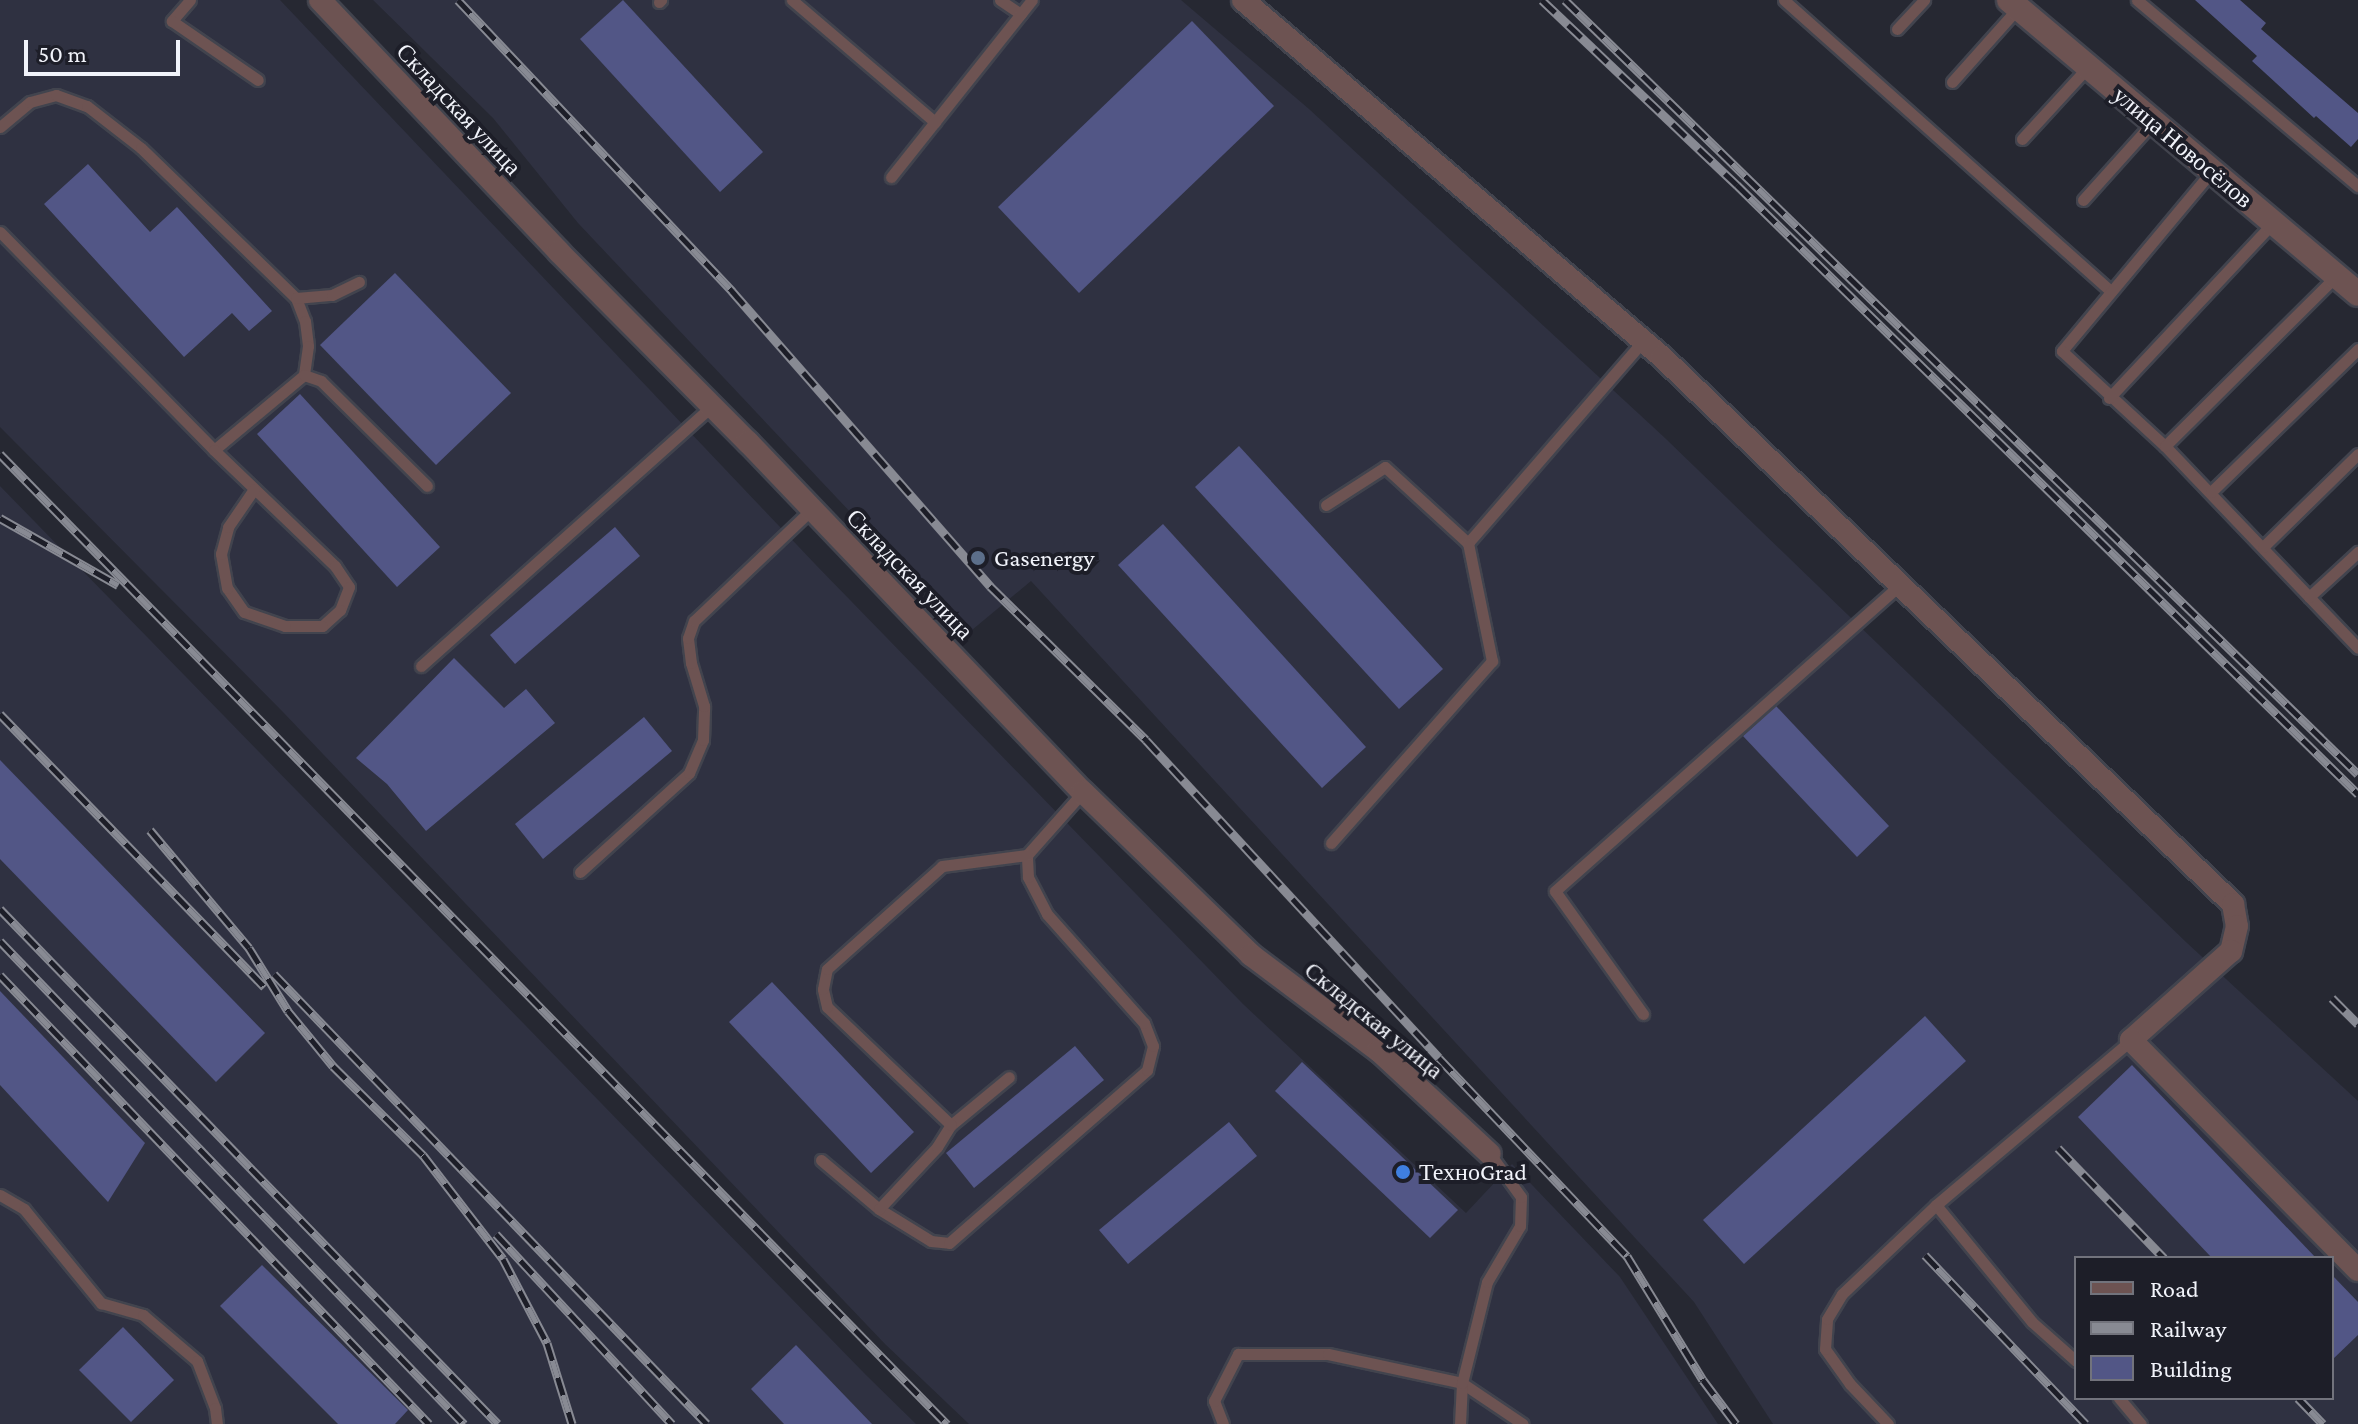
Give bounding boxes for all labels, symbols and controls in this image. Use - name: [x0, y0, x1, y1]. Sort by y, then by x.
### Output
- scale bar: [28, 24, 184, 74]
- street label: Складская улица: [391, 37, 527, 181]
- text: 50 m: [38, 40, 87, 67]
- street label: улица Новосёлов: [2107, 80, 2259, 214]
- street label: Складская улица: [841, 503, 979, 645]
- place label: Gasenergy: [994, 544, 1094, 572]
- marker: Gasenergy: [969, 549, 987, 567]
- street label: Складская улица: [1299, 955, 1449, 1085]
- place label: ТехноGrad: [1419, 1158, 1527, 1186]
- marker: ТехноGrad: [1394, 1163, 1412, 1181]
- legend: [2074, 1256, 2334, 1400]
- text: Road: [2150, 1275, 2199, 1302]
- text: Railway: [2150, 1315, 2226, 1342]
- text: Building: [2150, 1355, 2232, 1382]

